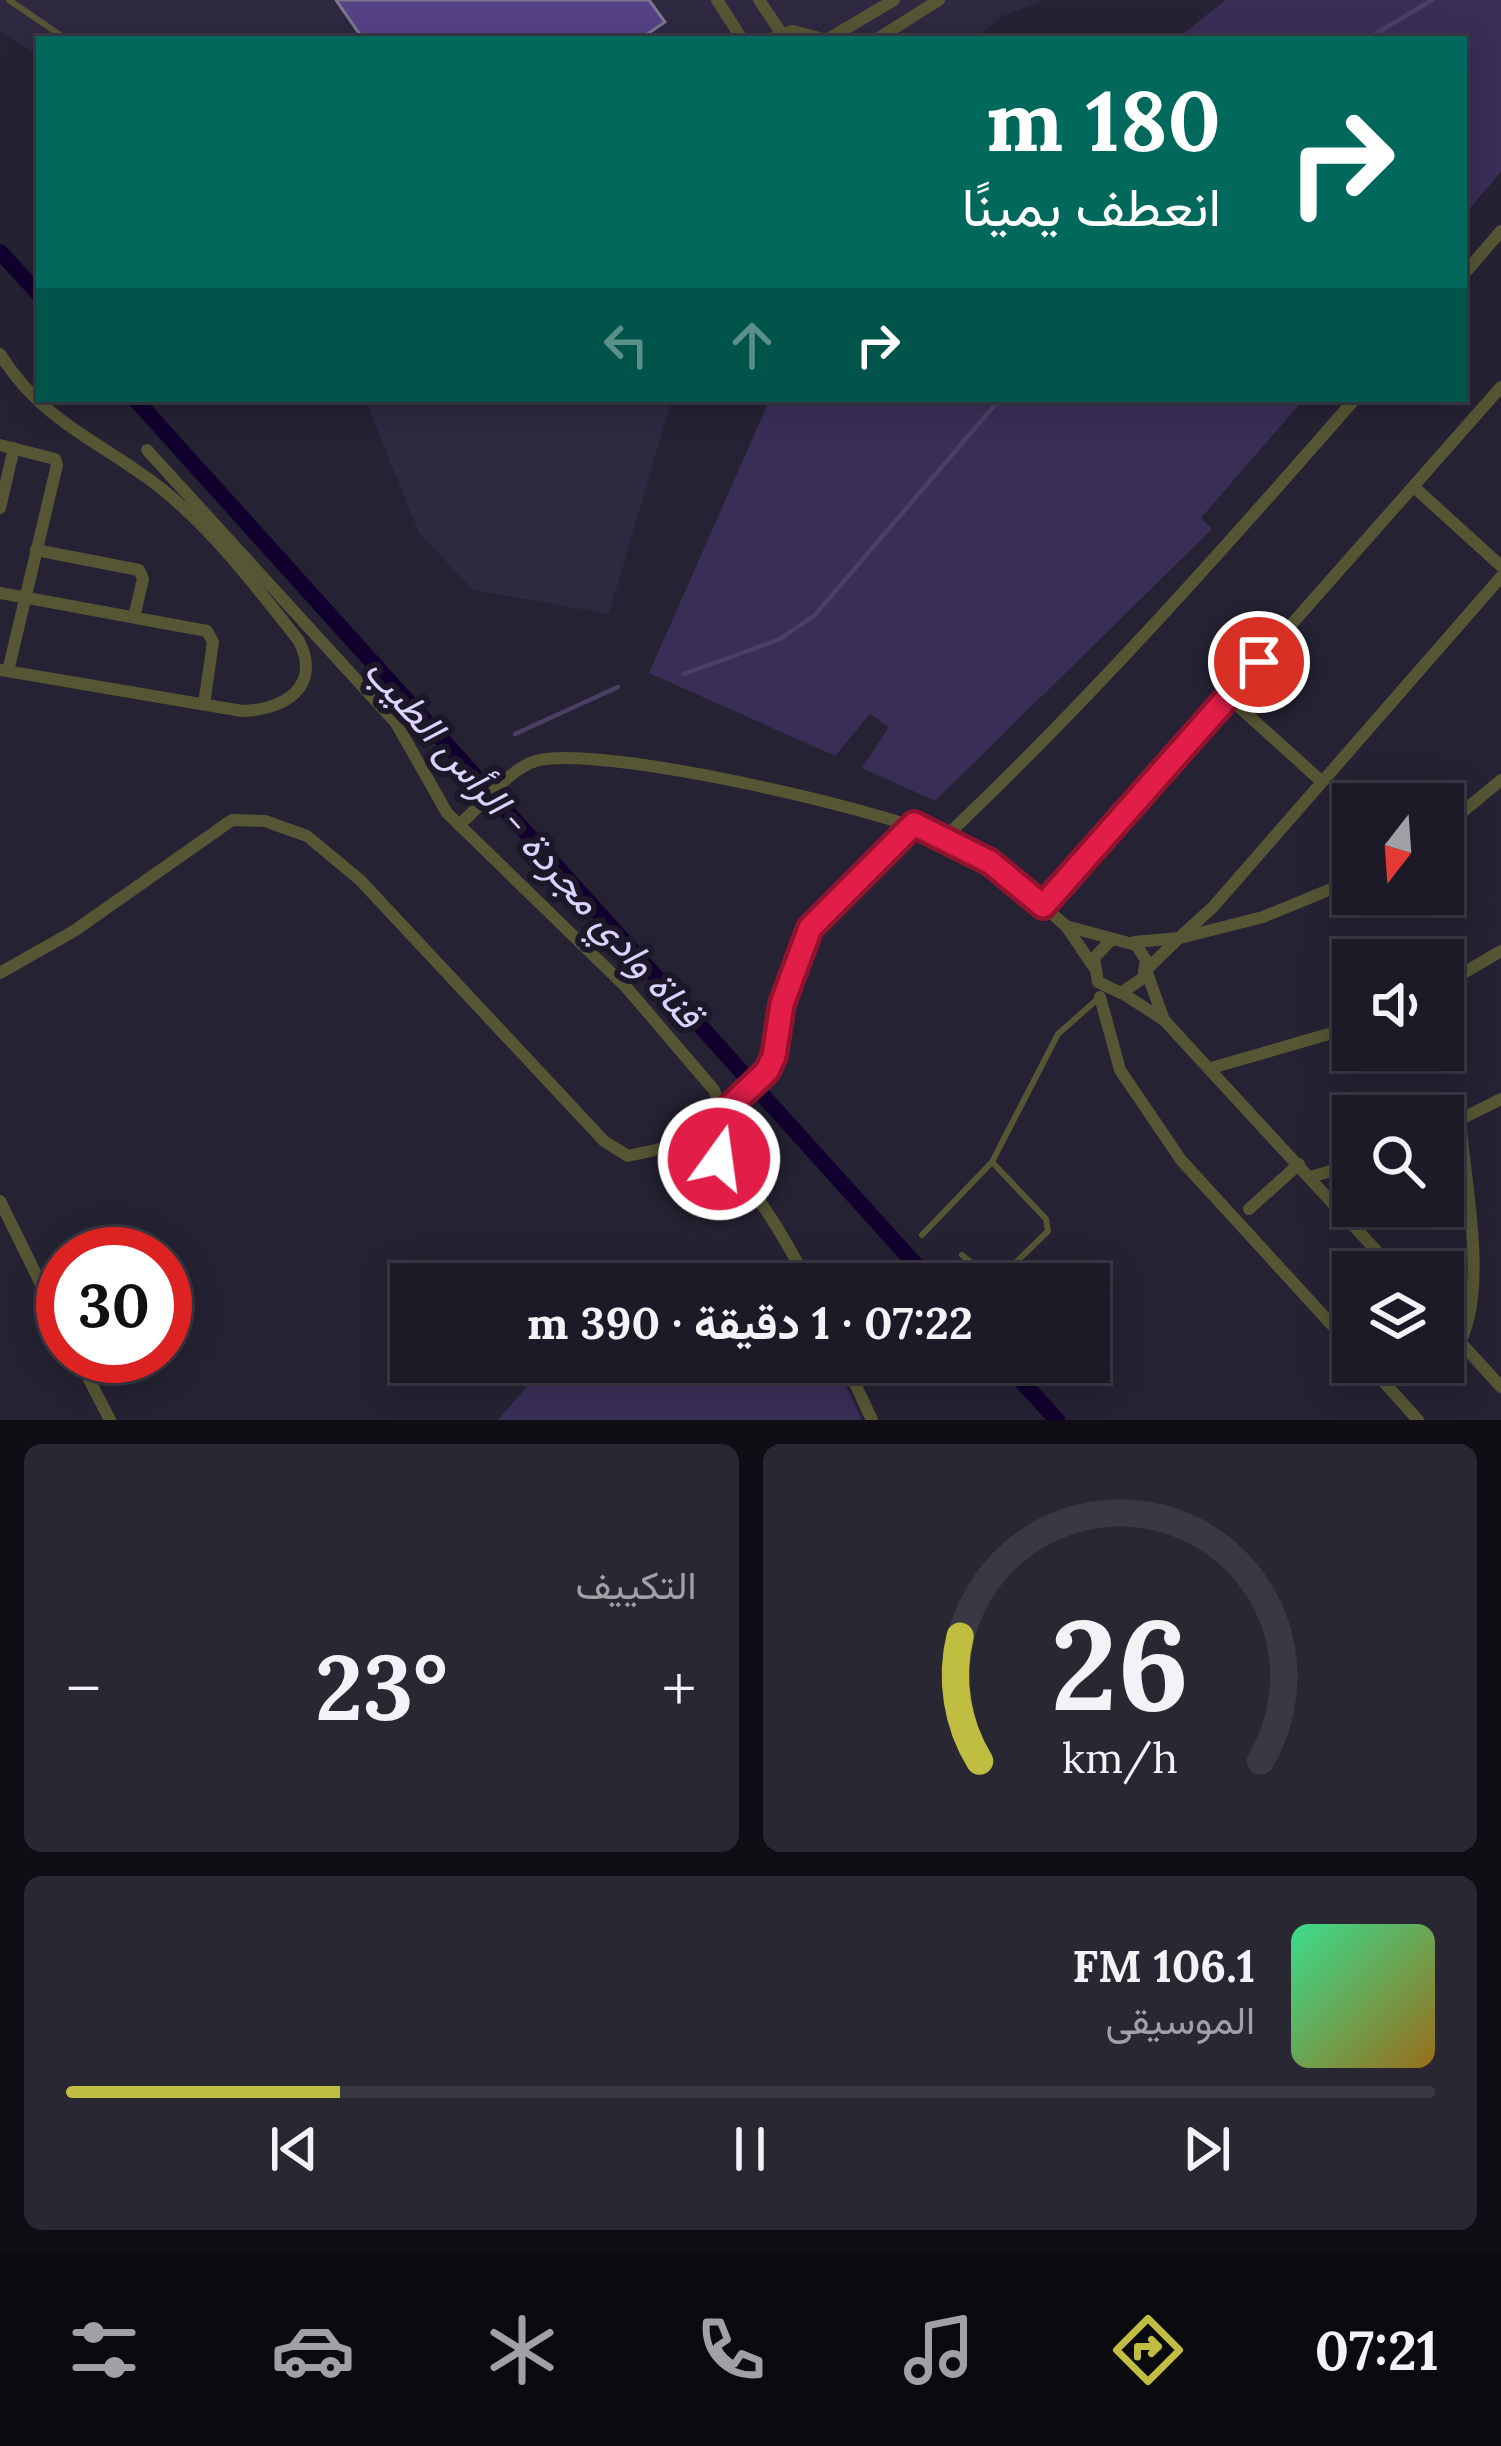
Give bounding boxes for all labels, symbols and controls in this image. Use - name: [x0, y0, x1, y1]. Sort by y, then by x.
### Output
- text: 180 m: [986, 66, 1221, 174]
- icon: right: [1263, 84, 1419, 240]
- text: انعطف يمينًا: [962, 172, 1221, 241]
- icon: left: [593, 312, 659, 378]
- icon: ahead: [719, 312, 785, 378]
- icon: right: [845, 312, 911, 378]
- pin: [1208, 611, 1310, 713]
- icon: arrive: [1226, 629, 1292, 695]
- water label: قناة وادي مجردة - الرأس الطيب: [349, 646, 716, 1045]
- north arrow: [1332, 783, 1464, 915]
- map controls: [1332, 783, 1464, 1383]
- button: sound: [1332, 939, 1464, 1071]
- button: search: [1332, 1095, 1464, 1227]
- position arrow: [656, 1096, 782, 1222]
- speed limit sign: 30: [36, 1227, 192, 1383]
- button: layers: [1332, 1251, 1464, 1383]
- text: 07:22 · 1 دقيقة · 390 m: [527, 1294, 973, 1351]
- text: التكييف: [576, 1560, 697, 1610]
- text: 26: [1051, 1584, 1189, 1744]
- text: 23°: [315, 1629, 448, 1745]
- text: −: [66, 1646, 101, 1730]
- text: +: [662, 1646, 697, 1730]
- text: km/h: [1062, 1730, 1178, 1785]
- text: 106.1 FM: [1072, 1937, 1255, 1994]
- text: الموسيقى: [1105, 1995, 1255, 2045]
- icon: previous: [261, 2116, 327, 2182]
- icon: pause: [717, 2116, 783, 2182]
- icon: next: [1174, 2116, 1240, 2182]
- icon: filters: [62, 2308, 146, 2392]
- icon: car: [271, 2308, 355, 2392]
- icon: climate: [480, 2308, 564, 2392]
- icon: phone: [689, 2308, 773, 2392]
- icon: music: [897, 2308, 981, 2392]
- icon: directions: [1106, 2308, 1190, 2392]
- text: 07:21: [1315, 2316, 1439, 2385]

